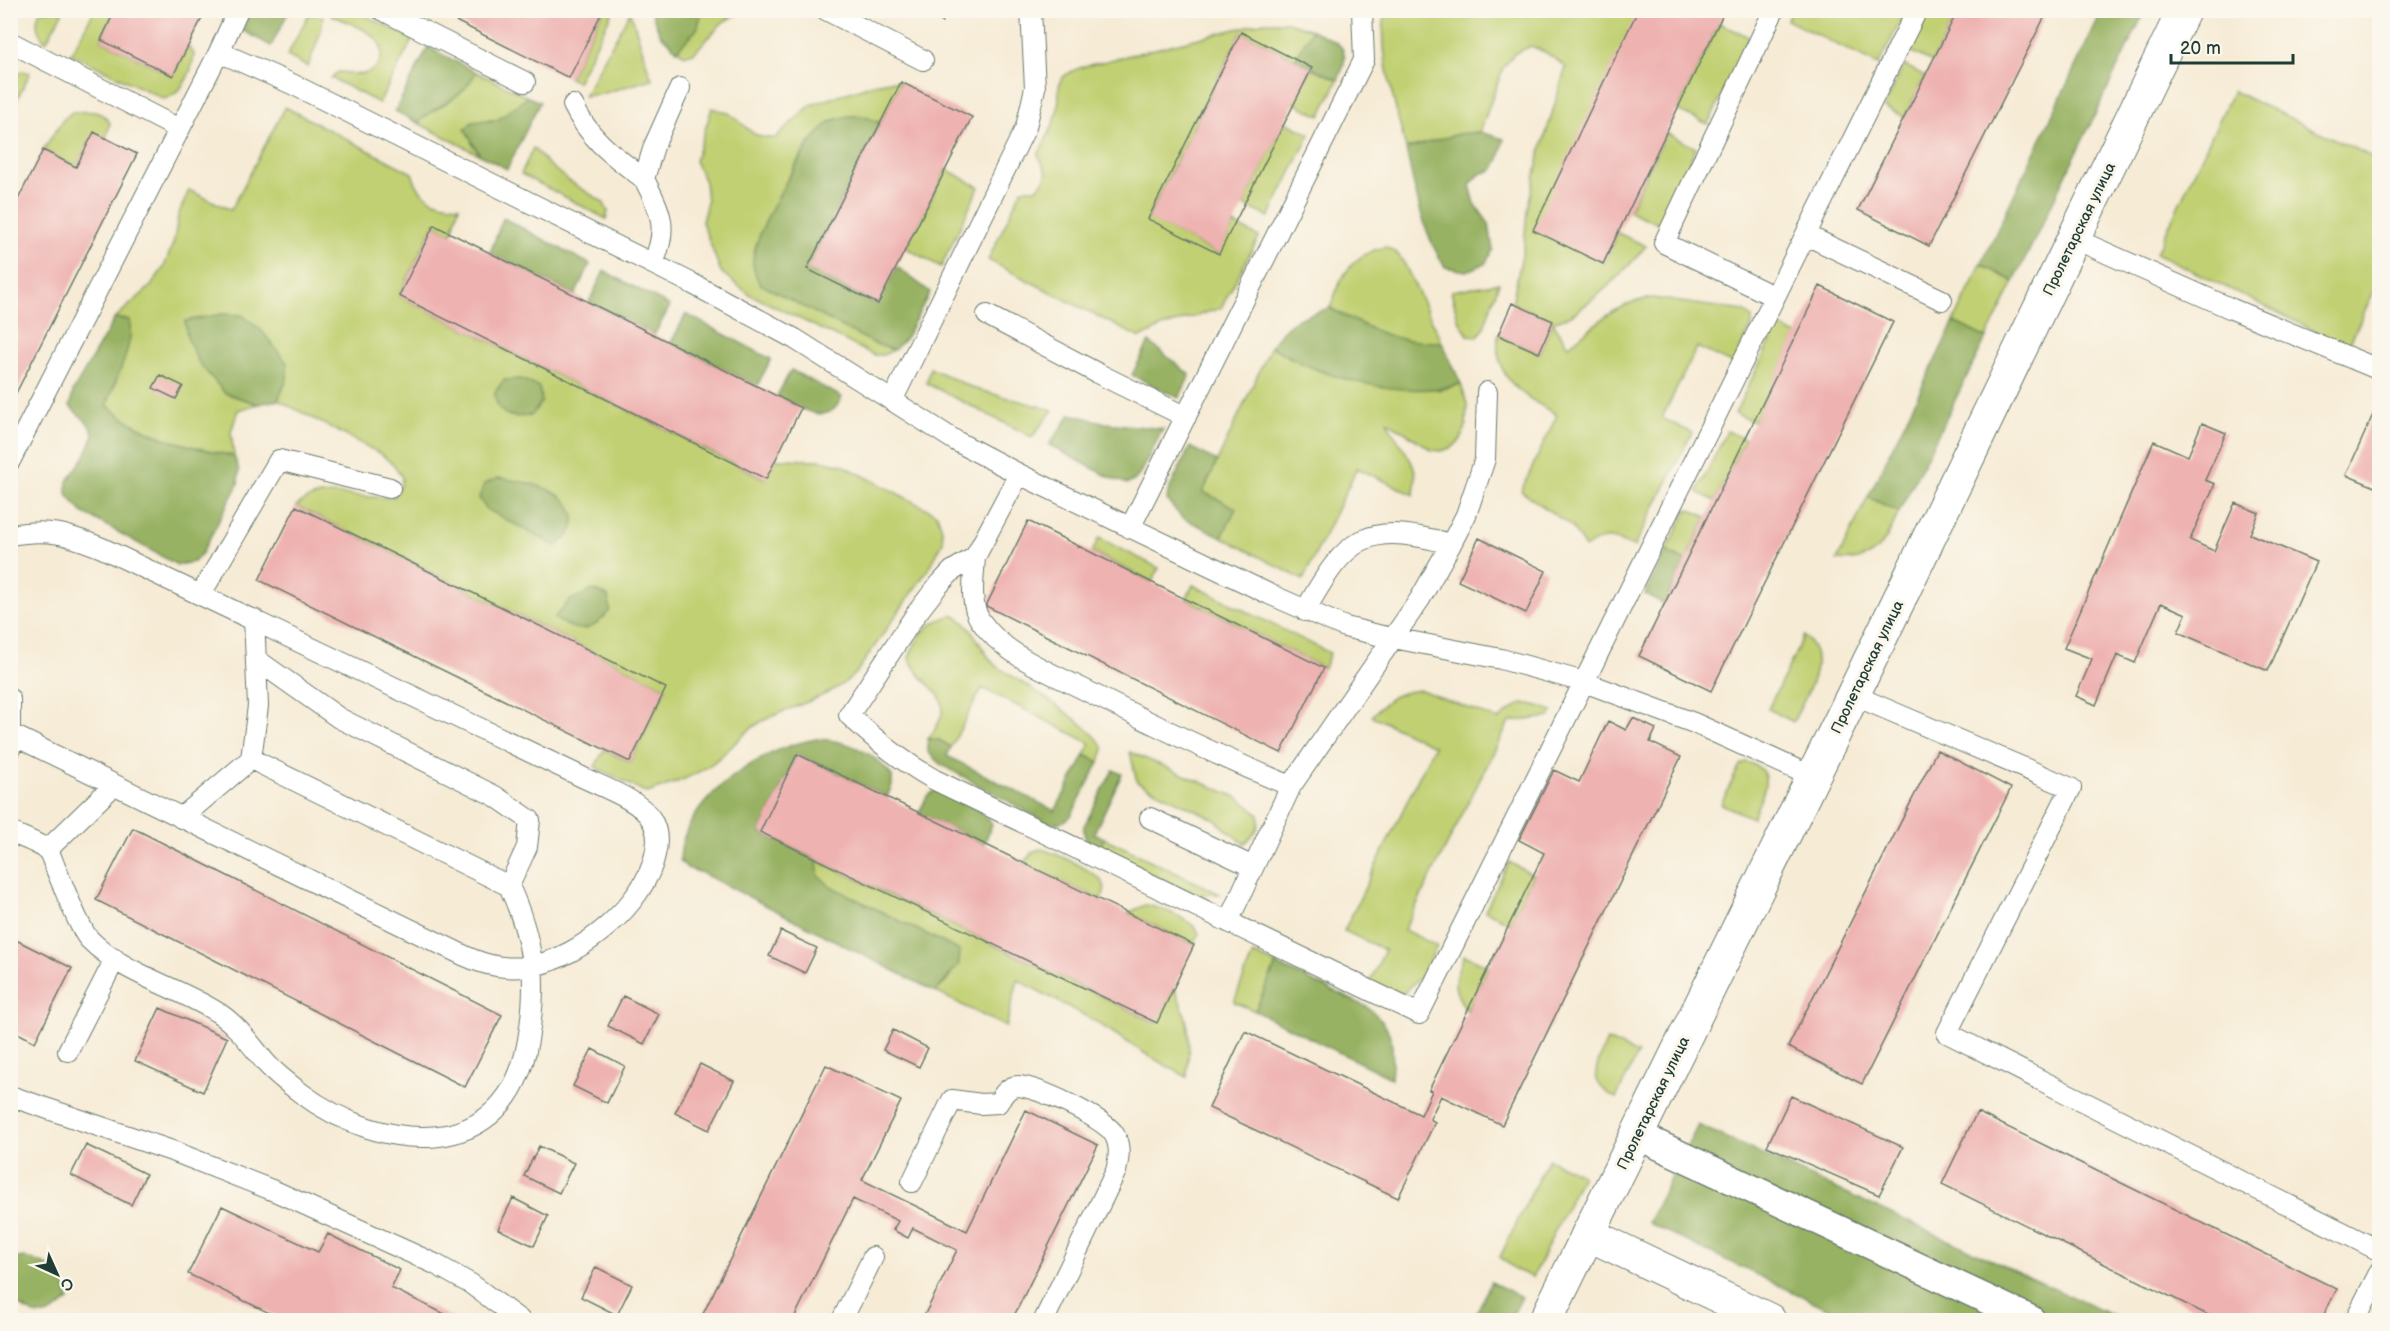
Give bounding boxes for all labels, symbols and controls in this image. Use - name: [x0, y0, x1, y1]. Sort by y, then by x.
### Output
- scale bar: [2171, 27, 2292, 65]
- text: 20 m: [2180, 38, 2221, 59]
- street label: Пролетарская улица: [2039, 159, 2120, 299]
- street label: Пролетарская улица: [1827, 597, 1908, 737]
- street label: Пролетарская улица: [1613, 1033, 1694, 1173]
- north arrow: [27, 1244, 87, 1304]
- text: С: [56, 1273, 77, 1294]

